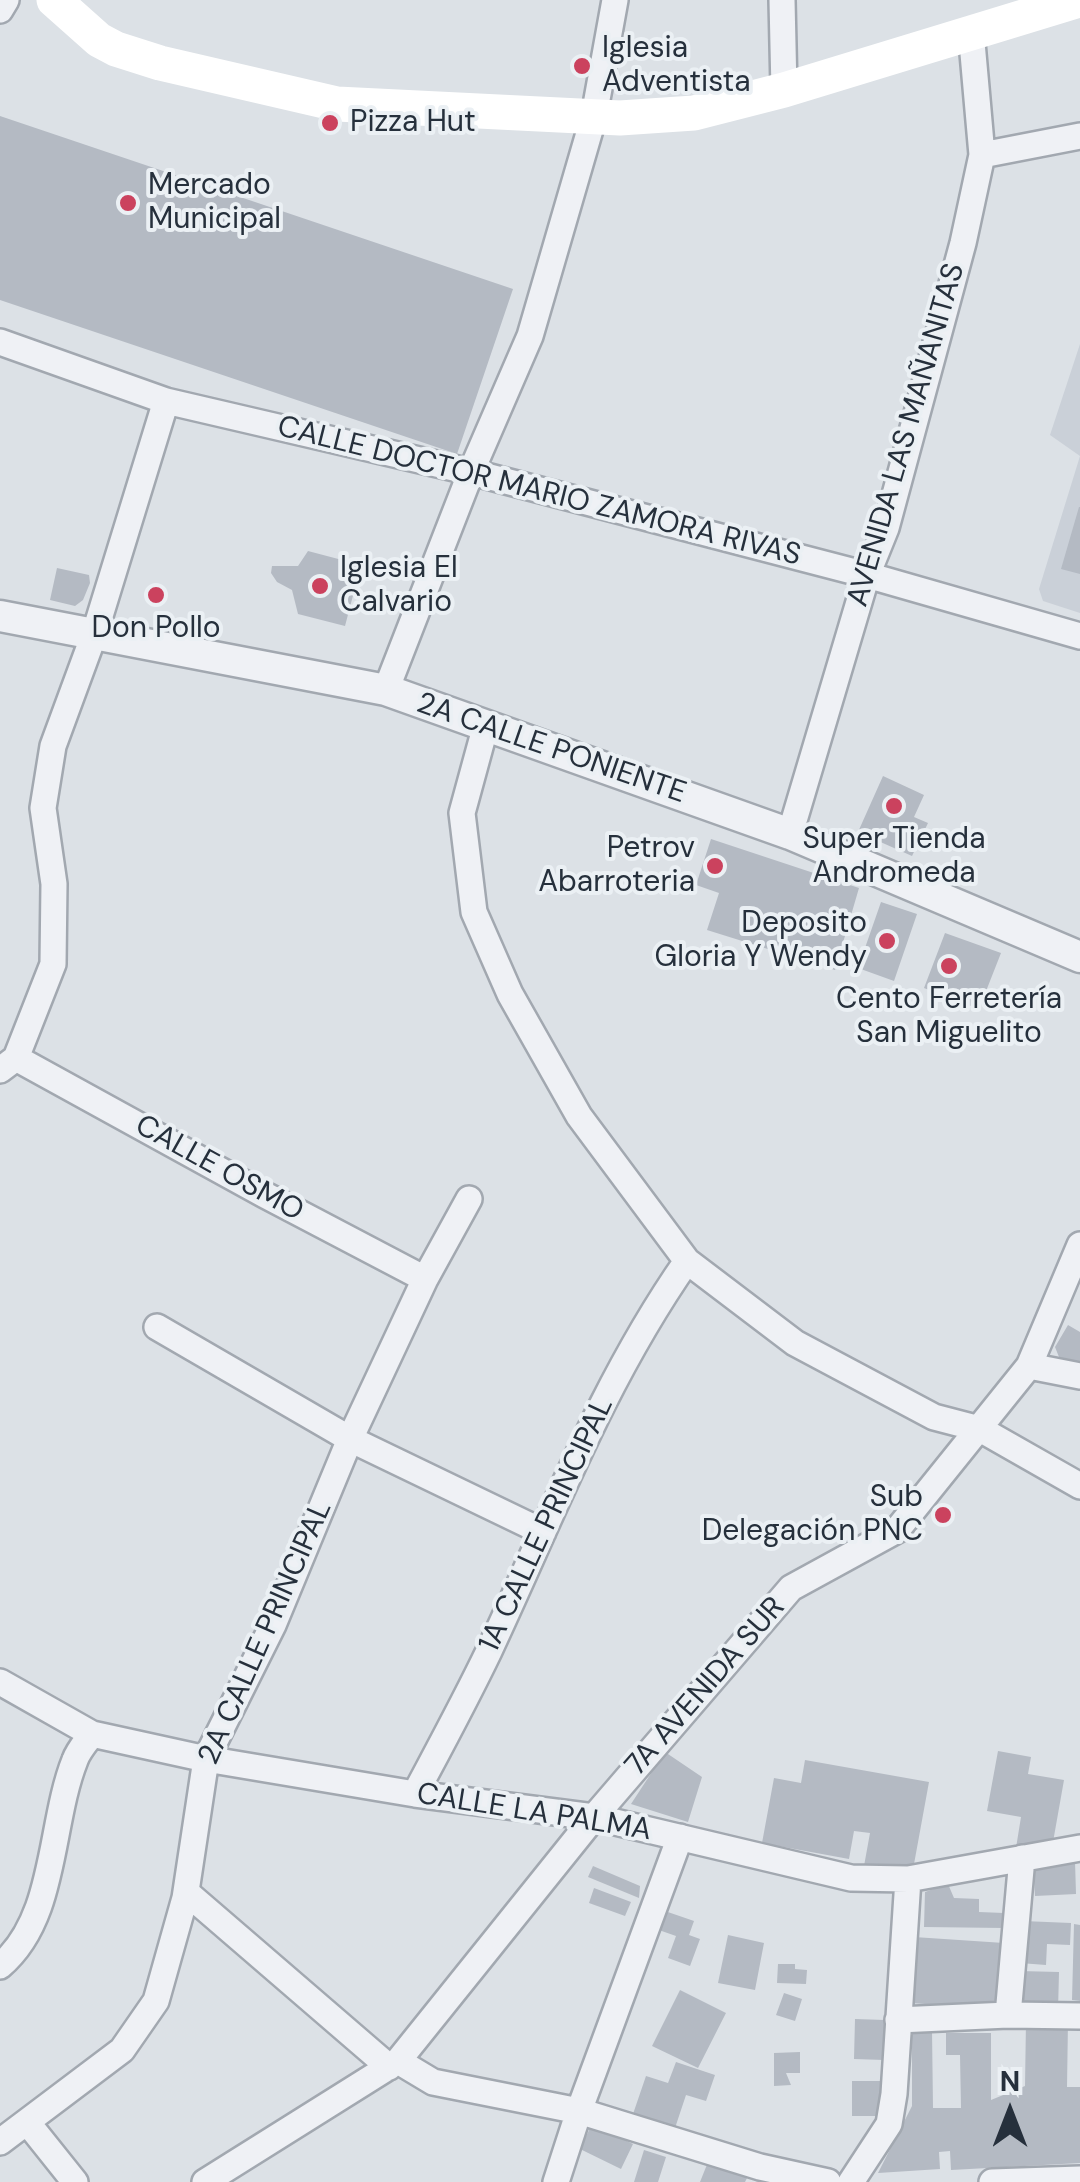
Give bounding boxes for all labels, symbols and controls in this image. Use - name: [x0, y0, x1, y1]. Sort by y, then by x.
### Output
- place label: Iglesia Adventista: [602, 31, 751, 102]
- marker: Iglesia Adventista: [571, 55, 593, 77]
- place label: Pizza Hut: [350, 105, 476, 141]
- marker: Pizza Hut: [319, 112, 341, 134]
- place label: Mercado Municipal: [148, 168, 281, 238]
- marker: Mercado Municipal: [117, 192, 139, 214]
- street label: AVENIDA LAS MAÑANITAS: [841, 259, 973, 611]
- street label: CALLE DOCTOR MARIO ZAMORA RIVAS: [274, 409, 804, 575]
- place label: Iglesia El Calvario: [340, 551, 458, 622]
- marker: Iglesia El Calvario: [309, 575, 331, 597]
- marker: Don Pollo: [145, 584, 167, 606]
- place label: Don Pollo: [91, 611, 221, 647]
- street label: 2A CALLE PONIENTE: [412, 686, 690, 812]
- marker: Super Tienda Andromeda: [883, 795, 905, 817]
- place label: Super Tienda Andromeda: [803, 822, 985, 892]
- place label: Petrov Abarroteria: [538, 831, 695, 902]
- marker: Petrov Abarroteria: [704, 855, 726, 877]
- place label: Deposito Gloria Y Wendy: [655, 906, 867, 976]
- marker: Deposito Gloria Y Wendy: [876, 930, 898, 952]
- marker: Cento Ferretería San Miguelito: [938, 955, 960, 977]
- place label: Cento Ferretería San Miguelito: [836, 982, 1062, 1052]
- street label: CALLE OSMO: [129, 1108, 309, 1230]
- street label: 1A CALLE PRINCIPAL: [472, 1392, 622, 1658]
- place label: Sub Delegación PNC: [702, 1480, 923, 1550]
- street label: 2A CALLE PRINCIPAL: [192, 1496, 340, 1770]
- marker: Sub Delegación PNC: [932, 1504, 954, 1526]
- street label: 7A AVENIDA SUR: [619, 1590, 793, 1784]
- street label: CALLE LA PALMA: [414, 1777, 654, 1849]
- north arrow: [960, 2062, 1060, 2162]
- text: N: [1000, 2063, 1020, 2100]

